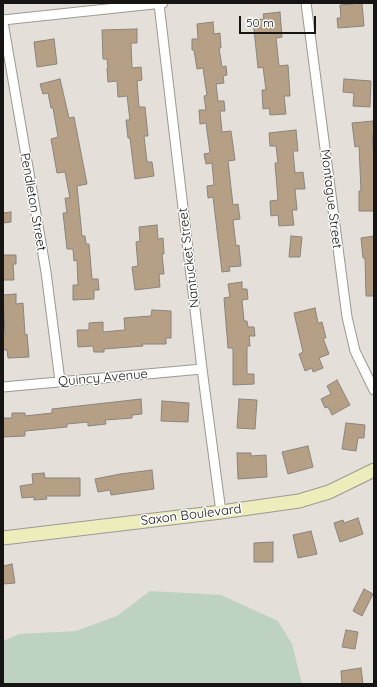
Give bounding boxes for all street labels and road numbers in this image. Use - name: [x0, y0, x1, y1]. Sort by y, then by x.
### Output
- street label: Montague Street: [317, 148, 345, 250]
- street label: Pendleton Street: [17, 152, 49, 252]
- street label: Nantucket Street: [175, 207, 203, 309]
- street label: Quincy Avenue: [58, 366, 148, 390]
- street label: Saxon Boulevard: [140, 501, 242, 529]

